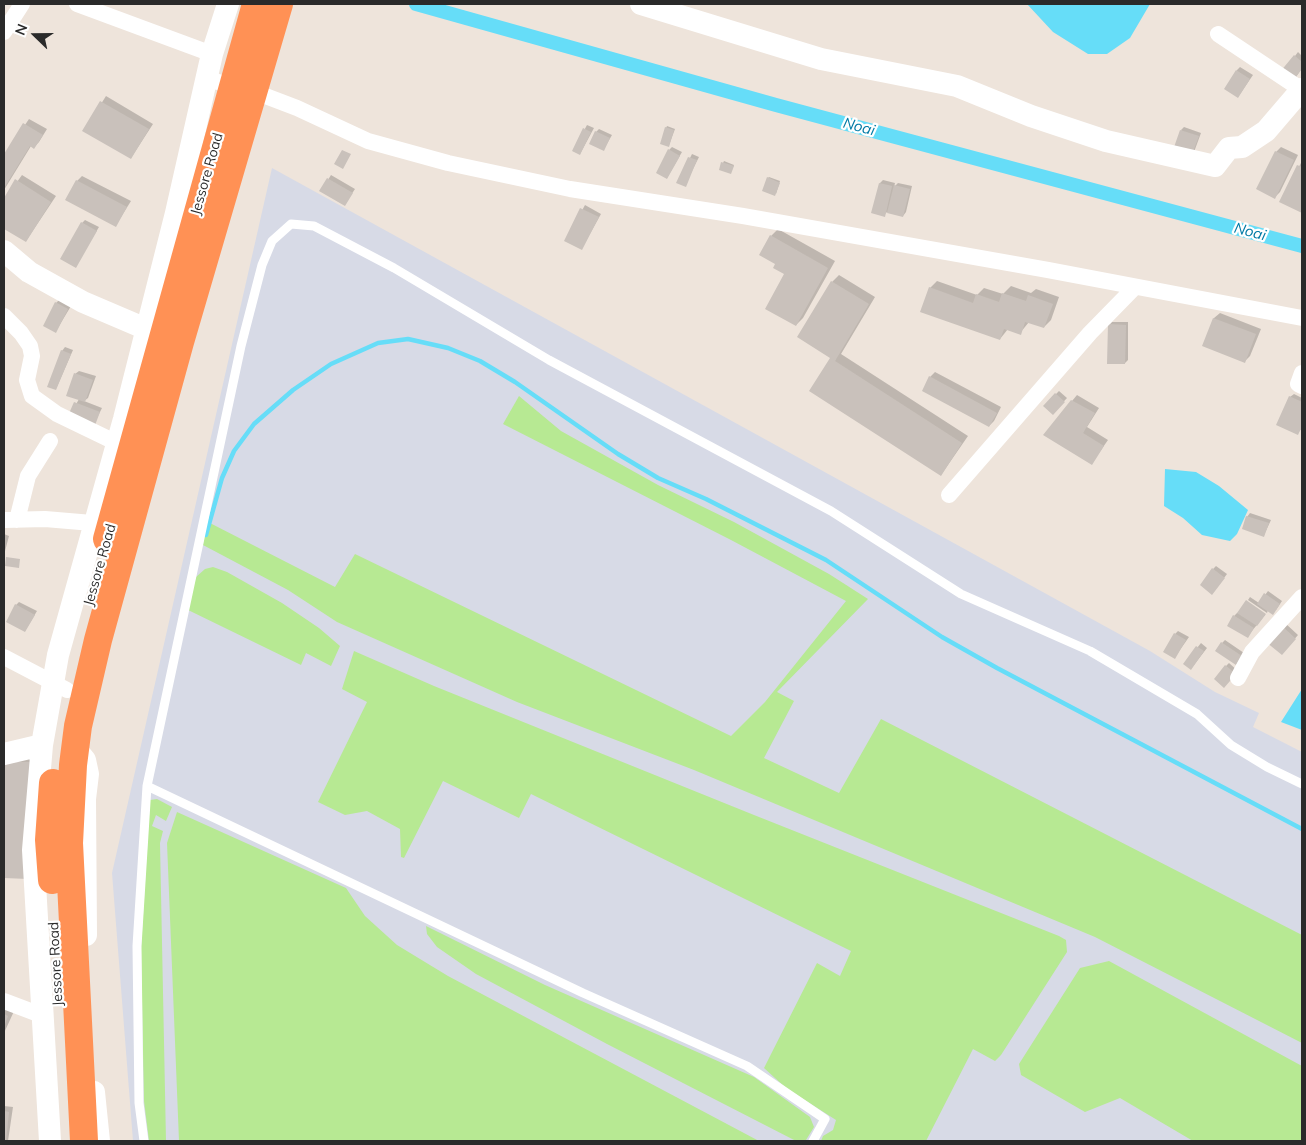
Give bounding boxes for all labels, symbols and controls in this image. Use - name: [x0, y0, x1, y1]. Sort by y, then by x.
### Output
- north arrow: [10, 10, 60, 60]
- text: N: [11, 21, 31, 38]
- water label: Noai: [841, 114, 877, 140]
- street label: Jessore Road: [187, 131, 227, 217]
- water label: Noai: [1232, 219, 1268, 245]
- street label: Jessore Road: [80, 522, 120, 608]
- street label: Jessore Road: [45, 921, 67, 1007]

